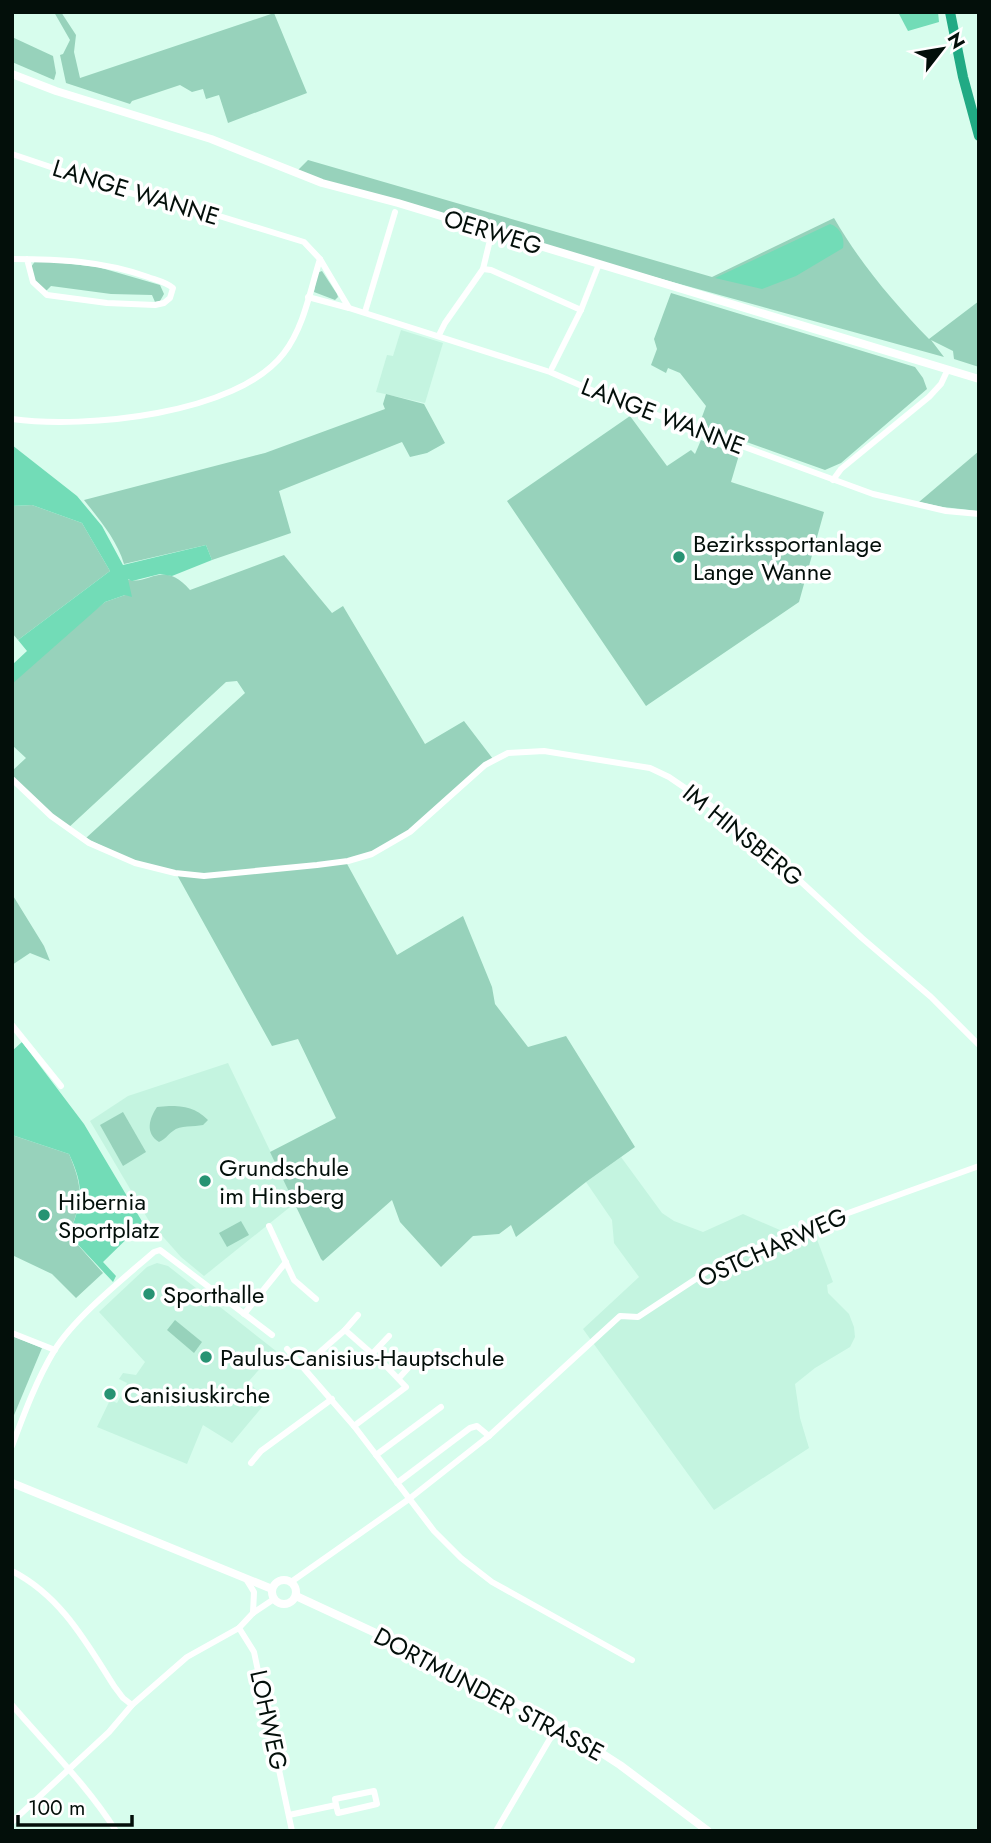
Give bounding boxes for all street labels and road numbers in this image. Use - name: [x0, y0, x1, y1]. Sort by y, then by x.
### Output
- street label: LANGE WANNE: [48, 150, 224, 234]
- street label: OERWEG: [440, 200, 546, 264]
- street label: LANGE WANNE: [576, 369, 750, 463]
- street label: IM HINSBERG: [675, 775, 811, 895]
- street label: OSTCHARWEG: [692, 1198, 852, 1296]
- street label: DORTMUNDER STRASSE: [368, 1618, 610, 1770]
- street label: LOHWEG: [241, 1667, 297, 1773]

